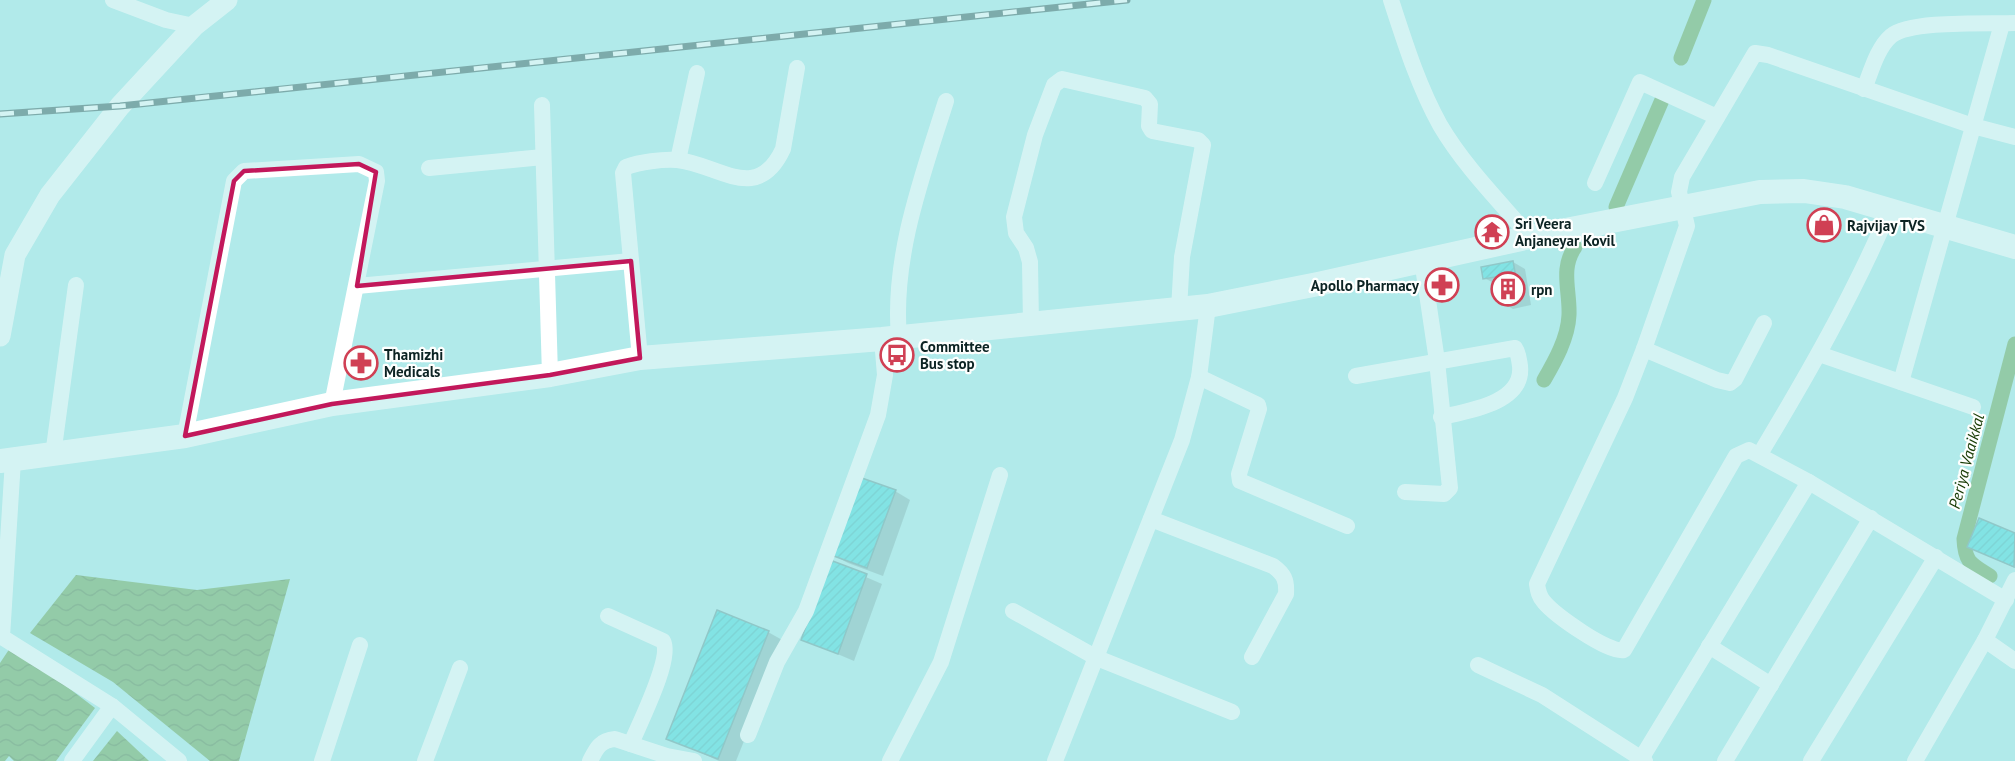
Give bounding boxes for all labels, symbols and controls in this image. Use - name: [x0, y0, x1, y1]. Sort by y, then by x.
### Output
- shop icon: Rajvijay TVS: [1806, 207, 1842, 243]
- temple icon: Sri Veera Anjaneyar Kovil: [1474, 214, 1510, 250]
- place label: Sri Veera Anjaneyar Kovil: [1515, 214, 1616, 250]
- place label: Rajvijay TVS: [1847, 216, 1925, 235]
- pharmacy icon: Apollo Pharmacy: [1424, 267, 1460, 303]
- building icon: rpn: [1490, 271, 1526, 307]
- place label: Apollo Pharmacy: [1311, 276, 1420, 295]
- place label: rpn: [1531, 280, 1553, 299]
- bus stop icon: Committee Bus stop: [879, 337, 915, 373]
- place label: Committee Bus stop: [920, 337, 990, 373]
- pharmacy icon: Thamizhi Medicals: [343, 345, 379, 381]
- place label: Thamizhi Medicals: [384, 345, 443, 381]
- water label: Periya Vaaikkal: [1944, 411, 1988, 511]

